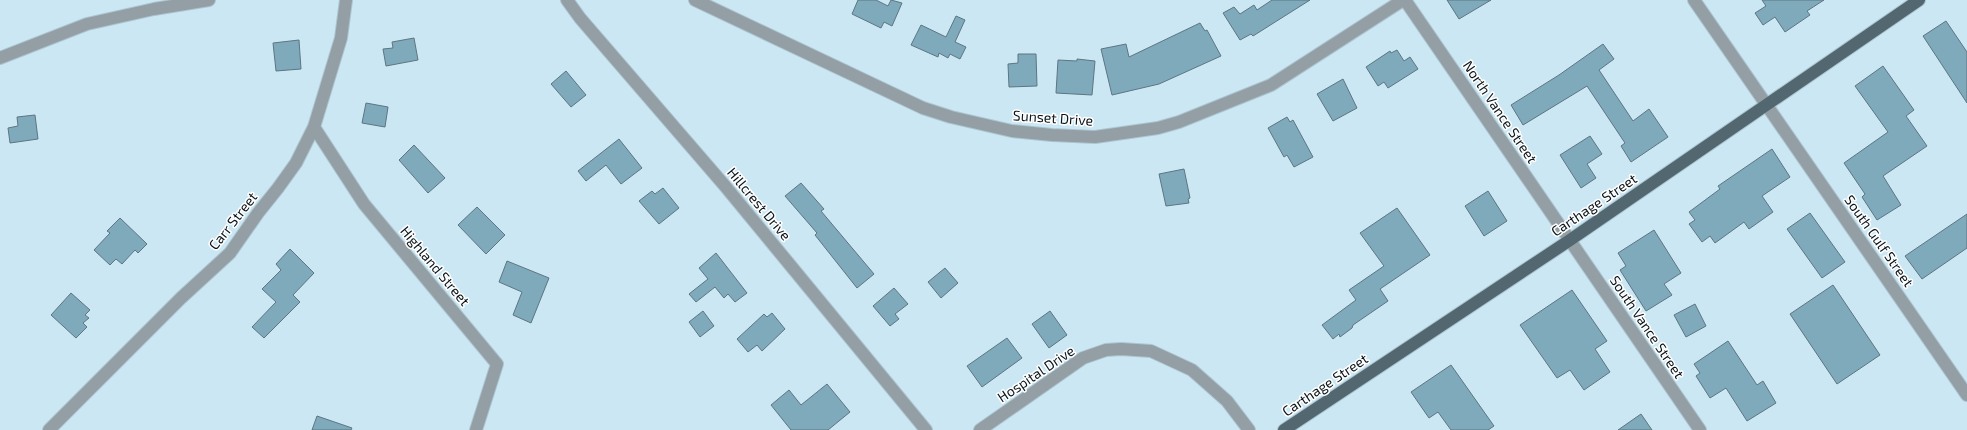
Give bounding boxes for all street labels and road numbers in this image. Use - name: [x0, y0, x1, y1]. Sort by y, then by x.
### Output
- street label: North Vance Street: [1460, 57, 1541, 166]
- street label: Sunset Drive: [1012, 106, 1094, 129]
- street label: Hillcrest Drive: [724, 164, 795, 244]
- street label: Carthage Street: [1548, 170, 1640, 240]
- street label: Carr Street: [205, 188, 260, 253]
- street label: South Gulf Street: [1841, 191, 1917, 290]
- street label: Highland Street: [397, 222, 474, 309]
- street label: South Vance Street: [1607, 272, 1688, 381]
- street label: Hospital Drive: [994, 342, 1077, 406]
- street label: Carthage Street: [1279, 350, 1371, 420]

